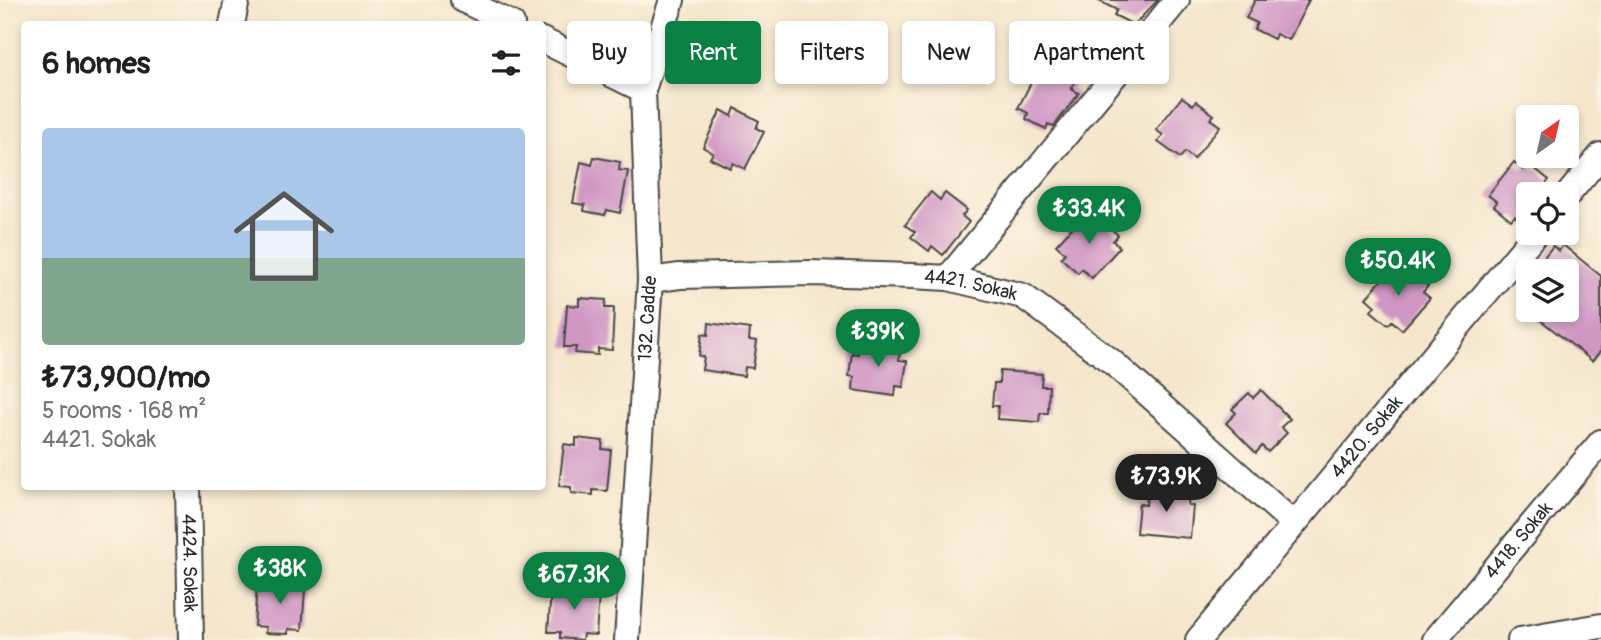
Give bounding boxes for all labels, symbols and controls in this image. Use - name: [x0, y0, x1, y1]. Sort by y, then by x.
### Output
- chip: Buy: [567, 21, 651, 84]
- chip: Rent: [665, 21, 761, 84]
- chip: Filters: [775, 21, 888, 84]
- chip: New: [902, 21, 995, 84]
- chip: Apartment: [1009, 21, 1169, 84]
- icon: filters: [487, 44, 525, 82]
- text: 6 homes: [42, 45, 150, 82]
- north arrow: [1516, 105, 1578, 168]
- map controls: [1516, 105, 1579, 322]
- icon: home: [221, 173, 347, 299]
- button: locate: [1516, 182, 1579, 245]
- pin: ₺33.4K: [1032, 187, 1146, 246]
- text: ₺33.4K: [1053, 194, 1125, 223]
- pin: ₺50.4K: [1341, 238, 1455, 298]
- text: ₺50.4K: [1361, 246, 1435, 275]
- button: layers: [1516, 259, 1579, 322]
- street label: 4421. Sokak: [924, 265, 1020, 306]
- street label: 132. Cadde: [633, 274, 662, 362]
- pin: ₺39K: [837, 310, 919, 369]
- text: ₺39K: [852, 317, 904, 346]
- text: ₺73,900/mo: [42, 359, 210, 396]
- street label: 4420. Sokak: [1325, 391, 1408, 483]
- text: 5 rooms · 168 m²: [42, 396, 206, 425]
- text: 4421. Sokak: [42, 425, 156, 454]
- pin: ₺73.9K: [1109, 454, 1223, 514]
- text: ₺73.9K: [1131, 462, 1201, 491]
- street label: 4418. Sokak: [1479, 497, 1558, 584]
- street label: 4424. Sokak: [177, 514, 202, 612]
- pin: ₺38K: [239, 546, 321, 606]
- pin: ₺67.3K: [517, 552, 631, 612]
- text: ₺38K: [254, 554, 306, 583]
- text: ₺67.3K: [539, 560, 609, 589]

